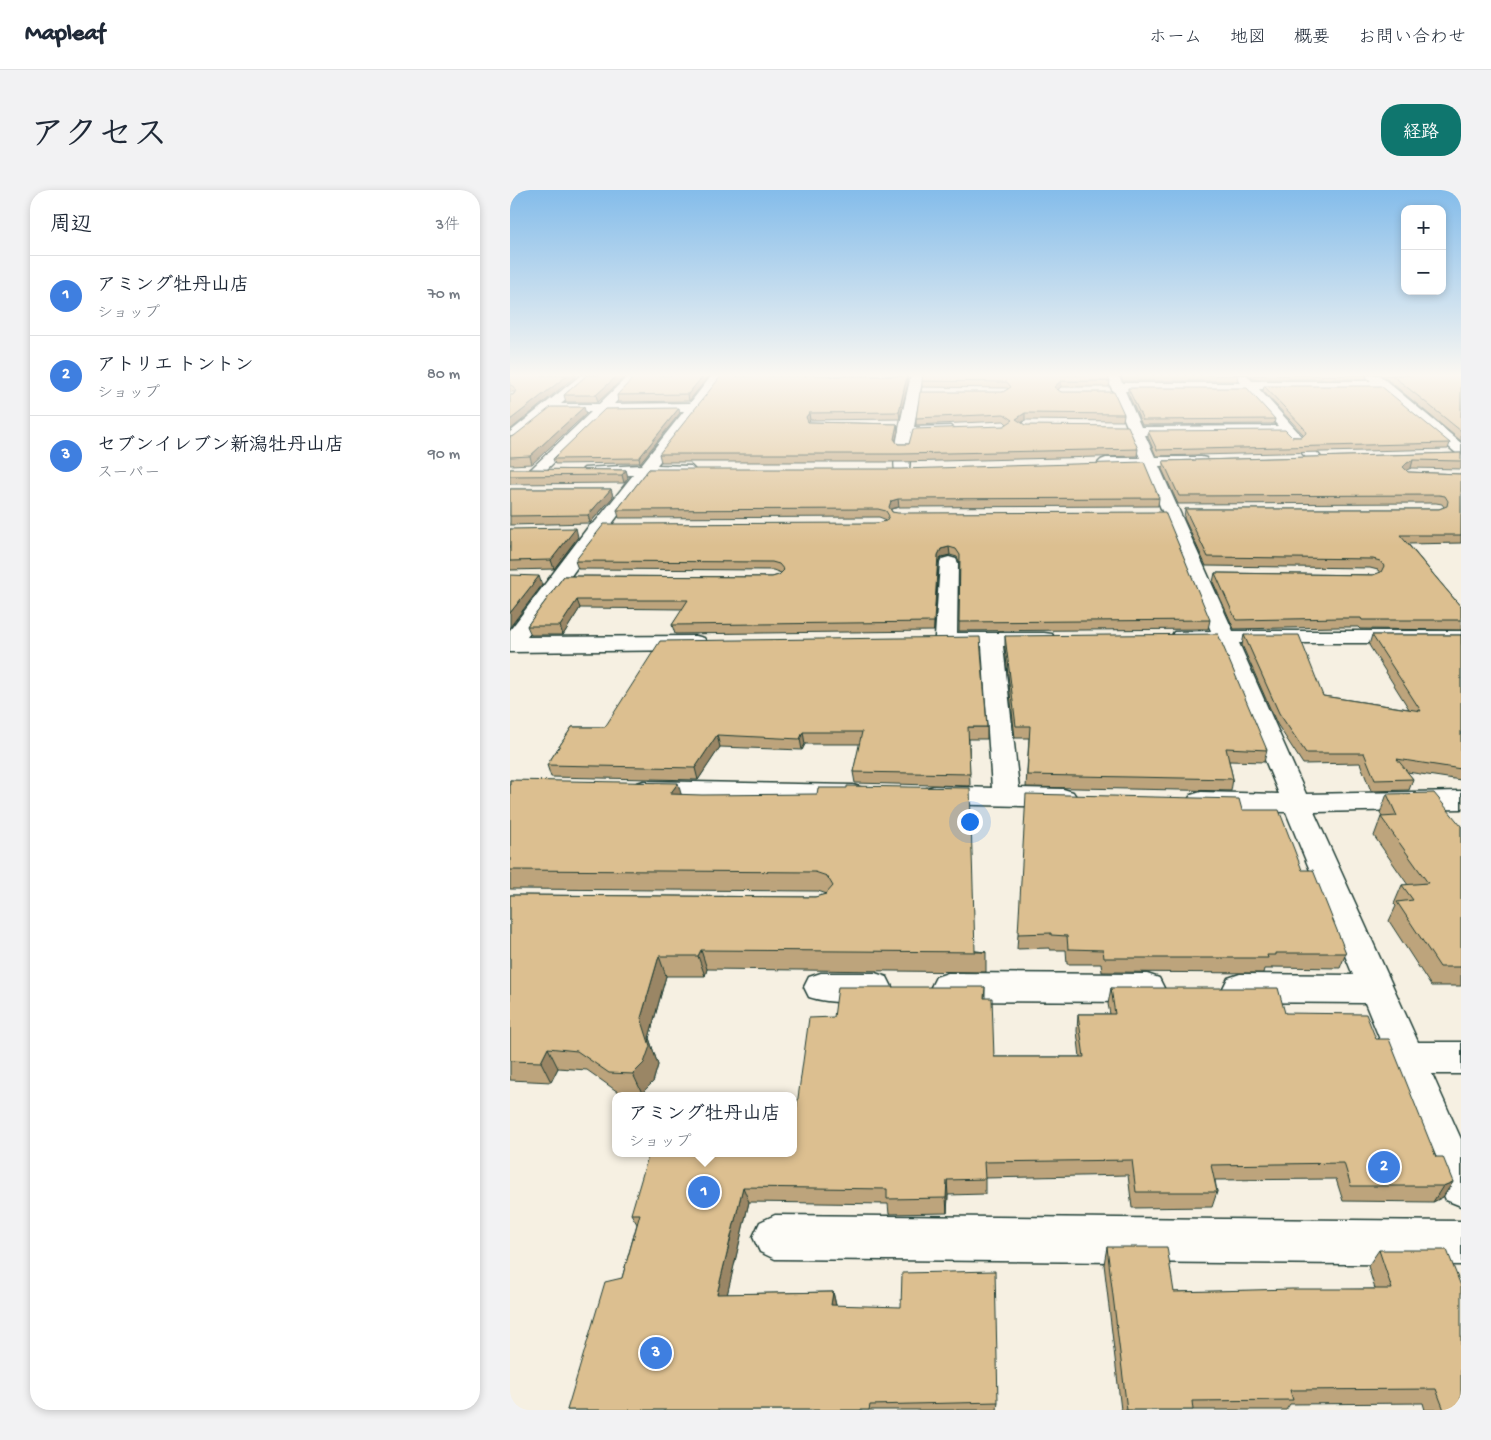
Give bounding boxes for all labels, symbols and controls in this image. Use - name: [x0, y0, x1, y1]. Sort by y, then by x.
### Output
- text: Mapleaf: [25, 20, 105, 49]
- text: ホーム: [1149, 28, 1202, 49]
- text: 地図: [1230, 28, 1266, 49]
- text: 概要: [1294, 28, 1330, 49]
- text: お問い合わせ: [1358, 28, 1466, 49]
- button: 経路: [1381, 104, 1461, 156]
- text: アクセス: [30, 117, 168, 158]
- map controls: [1401, 205, 1446, 295]
- button: +: [1401, 205, 1446, 250]
- text: 周辺: [50, 214, 92, 239]
- text: 3件: [436, 217, 460, 236]
- button: −: [1401, 250, 1446, 295]
- text: アミング牡丹山店: [97, 275, 249, 298]
- text: 1: [63, 286, 69, 305]
- text: 70 m: [427, 286, 460, 305]
- text: ショップ: [97, 305, 160, 324]
- text: アトリエ トントン: [97, 355, 254, 378]
- text: 2: [62, 366, 70, 385]
- text: 80 m: [427, 366, 460, 385]
- text: ショップ: [97, 385, 160, 404]
- text: セブンイレブン新潟牡丹山店: [97, 435, 344, 458]
- text: 3: [62, 446, 70, 465]
- text: 90 m: [428, 446, 460, 465]
- text: スーパー: [97, 465, 160, 484]
- your location: [957, 809, 983, 835]
- popup: [612, 1092, 797, 1157]
- text: アミング牡丹山店: [628, 1104, 781, 1127]
- text: ショップ: [628, 1134, 692, 1153]
- pin: 2: [1368, 1148, 1400, 1186]
- pin: 1: [688, 1173, 720, 1211]
- pin: 3: [640, 1334, 672, 1372]

